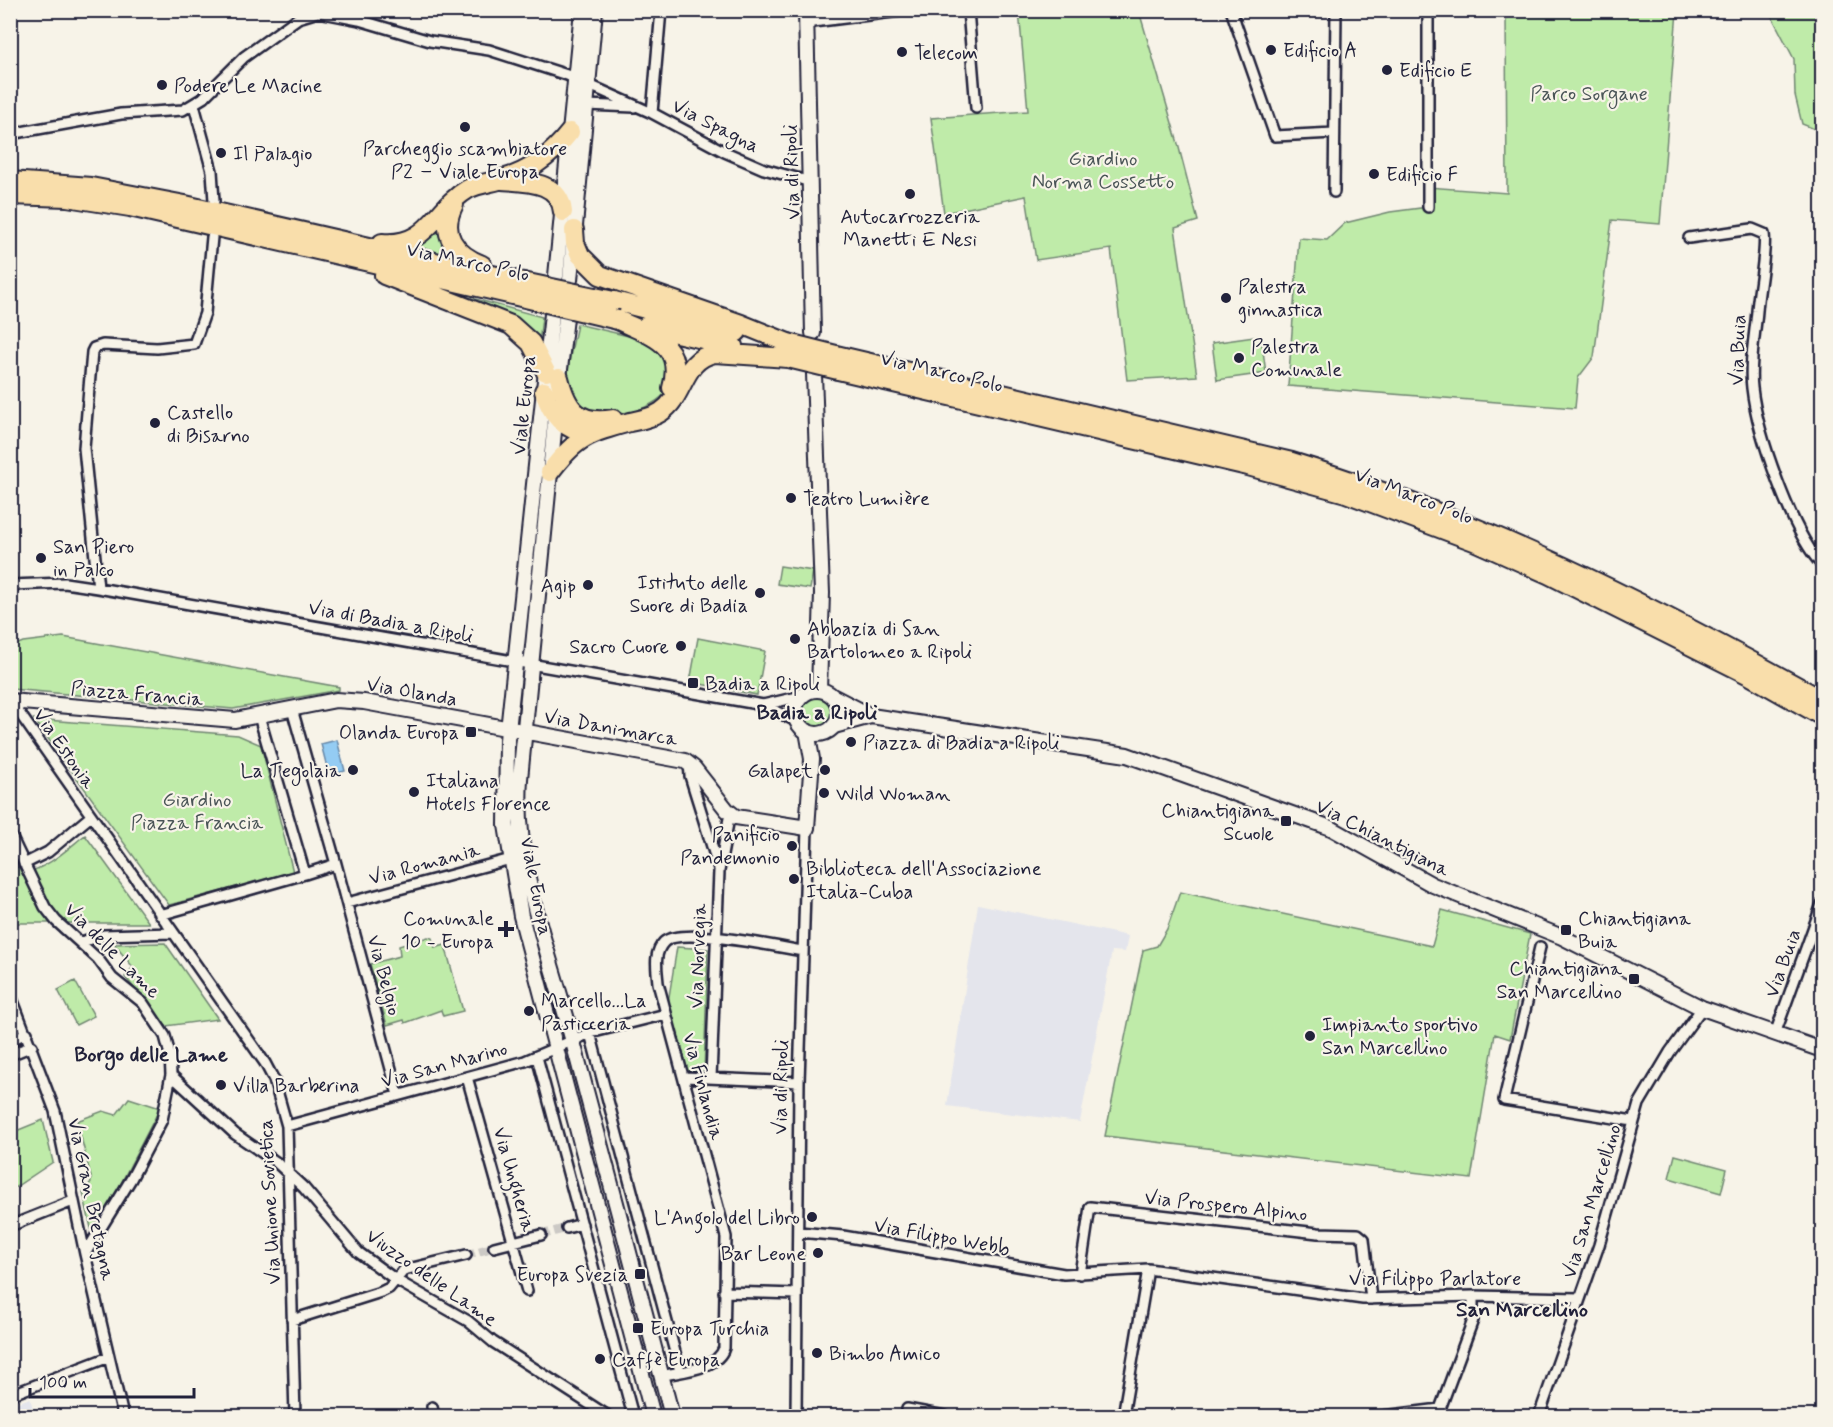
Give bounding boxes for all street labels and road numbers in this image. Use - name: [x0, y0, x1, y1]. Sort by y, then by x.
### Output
- street label: Via Spagna: [667, 93, 763, 161]
- street label: Via di Ripoli: [777, 124, 808, 220]
- street label: Via Marco Polo: [404, 236, 532, 289]
- street label: Via Buia: [1724, 314, 1753, 386]
- street label: Via Marco Polo: [878, 345, 1006, 400]
- street label: Viale Europa: [506, 354, 543, 456]
- street label: Via Marco Polo: [1350, 461, 1477, 531]
- street label: Via di Badia a Ripoli: [306, 595, 475, 650]
- street label: Via Olanda: [364, 671, 459, 714]
- street label: Piazza Francia: [70, 675, 205, 714]
- street label: Via Estonia: [26, 703, 102, 795]
- street label: Via Danimarca: [542, 703, 681, 754]
- street label: Via Chiantigiana: [1311, 793, 1455, 884]
- street label: Viale Europa: [513, 835, 558, 938]
- street label: Via Romania: [366, 836, 484, 892]
- street label: Via delle Lame: [58, 897, 166, 1005]
- street label: Via Norvegia: [683, 902, 714, 1009]
- street label: Via Buia: [1759, 925, 1808, 1002]
- street label: Via Belgio: [359, 932, 407, 1019]
- street label: Via Finlandia: [675, 1030, 730, 1144]
- street label: Via San Marino: [378, 1036, 511, 1095]
- street label: Via di Ripoli: [767, 1039, 796, 1135]
- street label: Via Gran Bretagna: [60, 1116, 121, 1284]
- street label: Via Unione Sovietica: [253, 1119, 288, 1285]
- street label: Via San Marcellino: [1556, 1121, 1629, 1282]
- street label: Via Ungheria: [484, 1124, 542, 1236]
- street label: Via Prospero Alpino: [1143, 1185, 1309, 1228]
- street label: Via Filippo Webb: [872, 1212, 1012, 1263]
- street label: Viuzzo delle Lame: [360, 1223, 502, 1334]
- street label: Via Filippo Parlatore: [1349, 1266, 1521, 1293]

